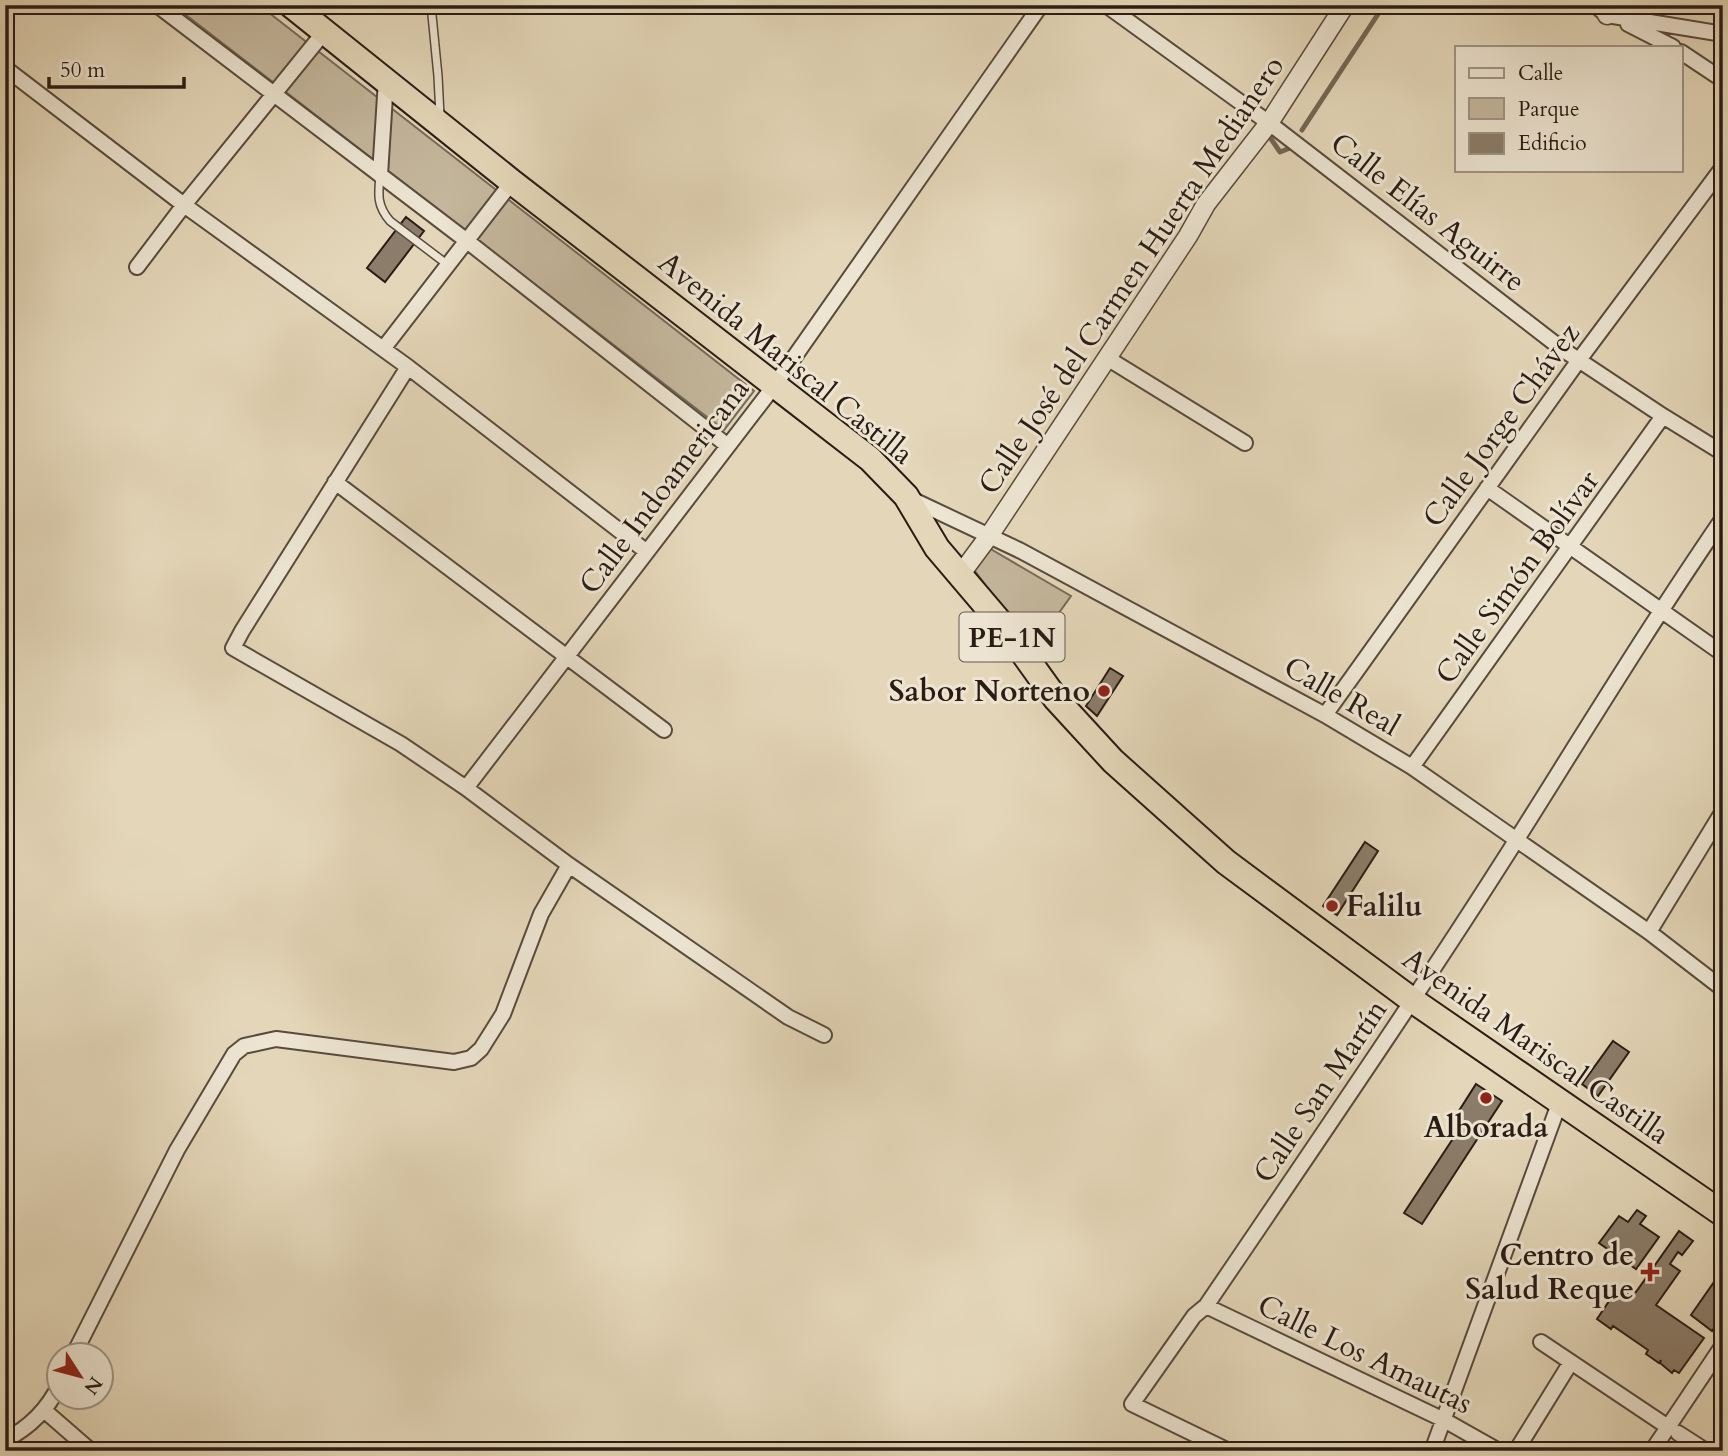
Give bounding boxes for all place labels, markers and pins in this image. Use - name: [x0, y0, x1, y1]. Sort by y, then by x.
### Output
- place label: Sabor Norteno: [889, 671, 1090, 712]
- marker: Sabor Norteno: [1096, 683, 1112, 699]
- place label: Falilu: [1346, 886, 1422, 927]
- marker: Falilu: [1324, 898, 1340, 914]
- marker: Alborada: [1478, 1090, 1494, 1106]
- place label: Alborada: [1424, 1107, 1548, 1148]
- place label: Centro de Salud Reque: [1465, 1235, 1634, 1310]
- marker: Centro de Salud Reque: [1640, 1262, 1660, 1282]

